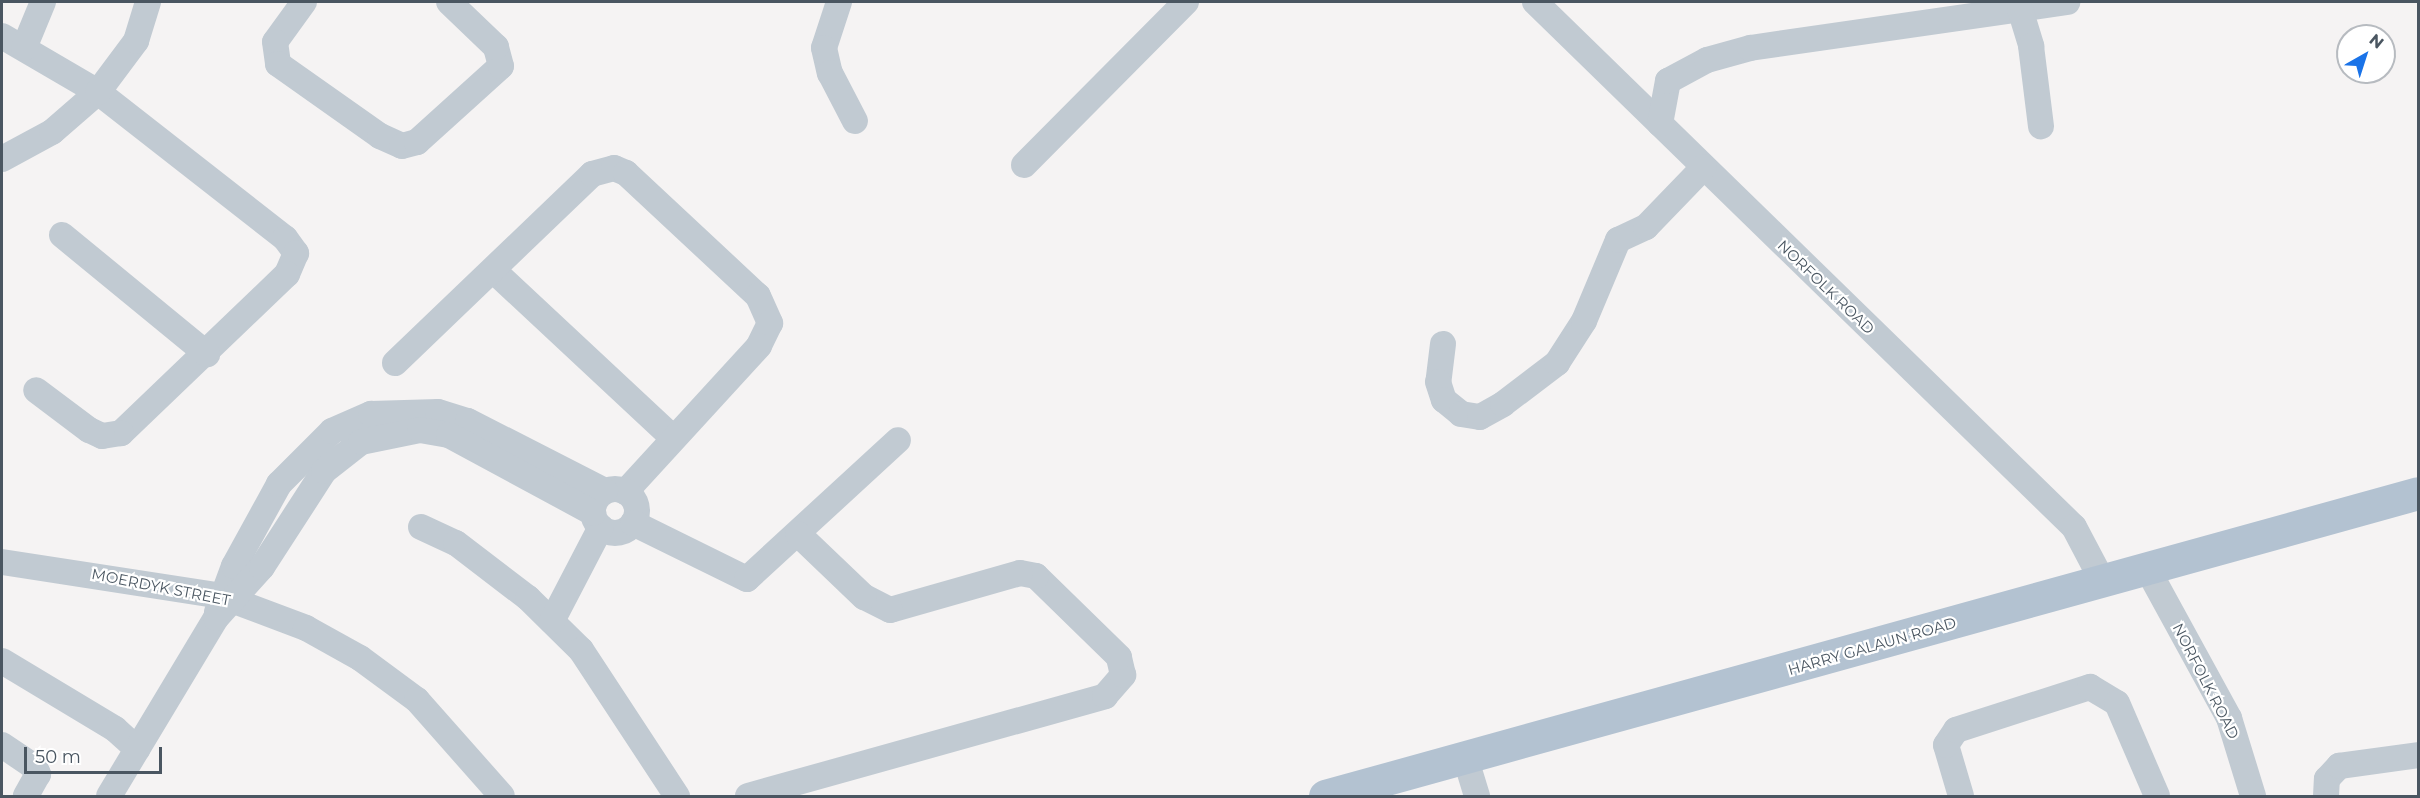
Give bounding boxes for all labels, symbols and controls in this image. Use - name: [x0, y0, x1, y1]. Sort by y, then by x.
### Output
- north arrow: [2336, 24, 2396, 84]
- text: N: [2365, 30, 2387, 53]
- street label: NORFOLK ROAD: [1774, 236, 1878, 338]
- street label: MOERDYK STREET: [90, 565, 232, 609]
- street label: HARRY GALAUN ROAD: [1786, 613, 1958, 679]
- street label: NORFOLK ROAD: [2169, 620, 2243, 742]
- scale bar: [27, 735, 165, 773]
- text: 50 m: [35, 746, 81, 768]

